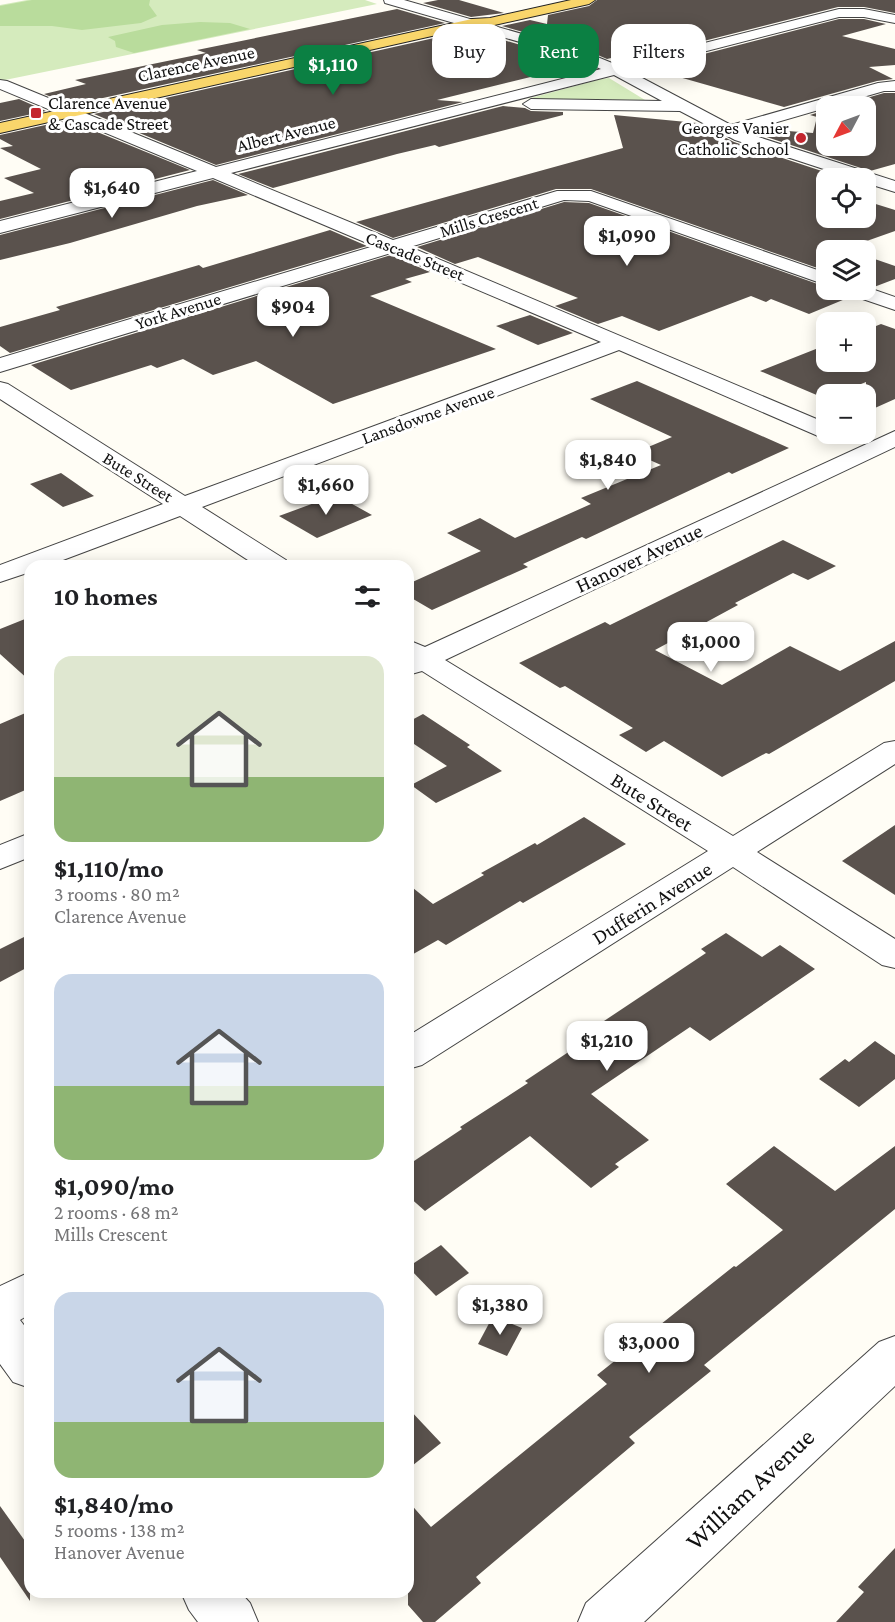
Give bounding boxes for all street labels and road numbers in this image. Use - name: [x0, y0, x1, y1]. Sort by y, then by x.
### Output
- street label: Clarence Avenue: [136, 42, 256, 86]
- street label: Albert Avenue: [235, 112, 337, 156]
- street label: Mills Crescent: [437, 192, 542, 241]
- street label: Cascade Street: [363, 227, 468, 285]
- street label: York Avenue: [133, 288, 223, 334]
- street label: Lansdowne Avenue: [359, 382, 497, 448]
- street label: Bute Street: [99, 448, 178, 507]
- street label: Hanover Avenue: [572, 518, 706, 598]
- street label: Bute Street: [607, 768, 698, 837]
- street label: Dufferin Avenue: [588, 857, 716, 949]
- street label: William Avenue: [680, 1422, 820, 1556]

